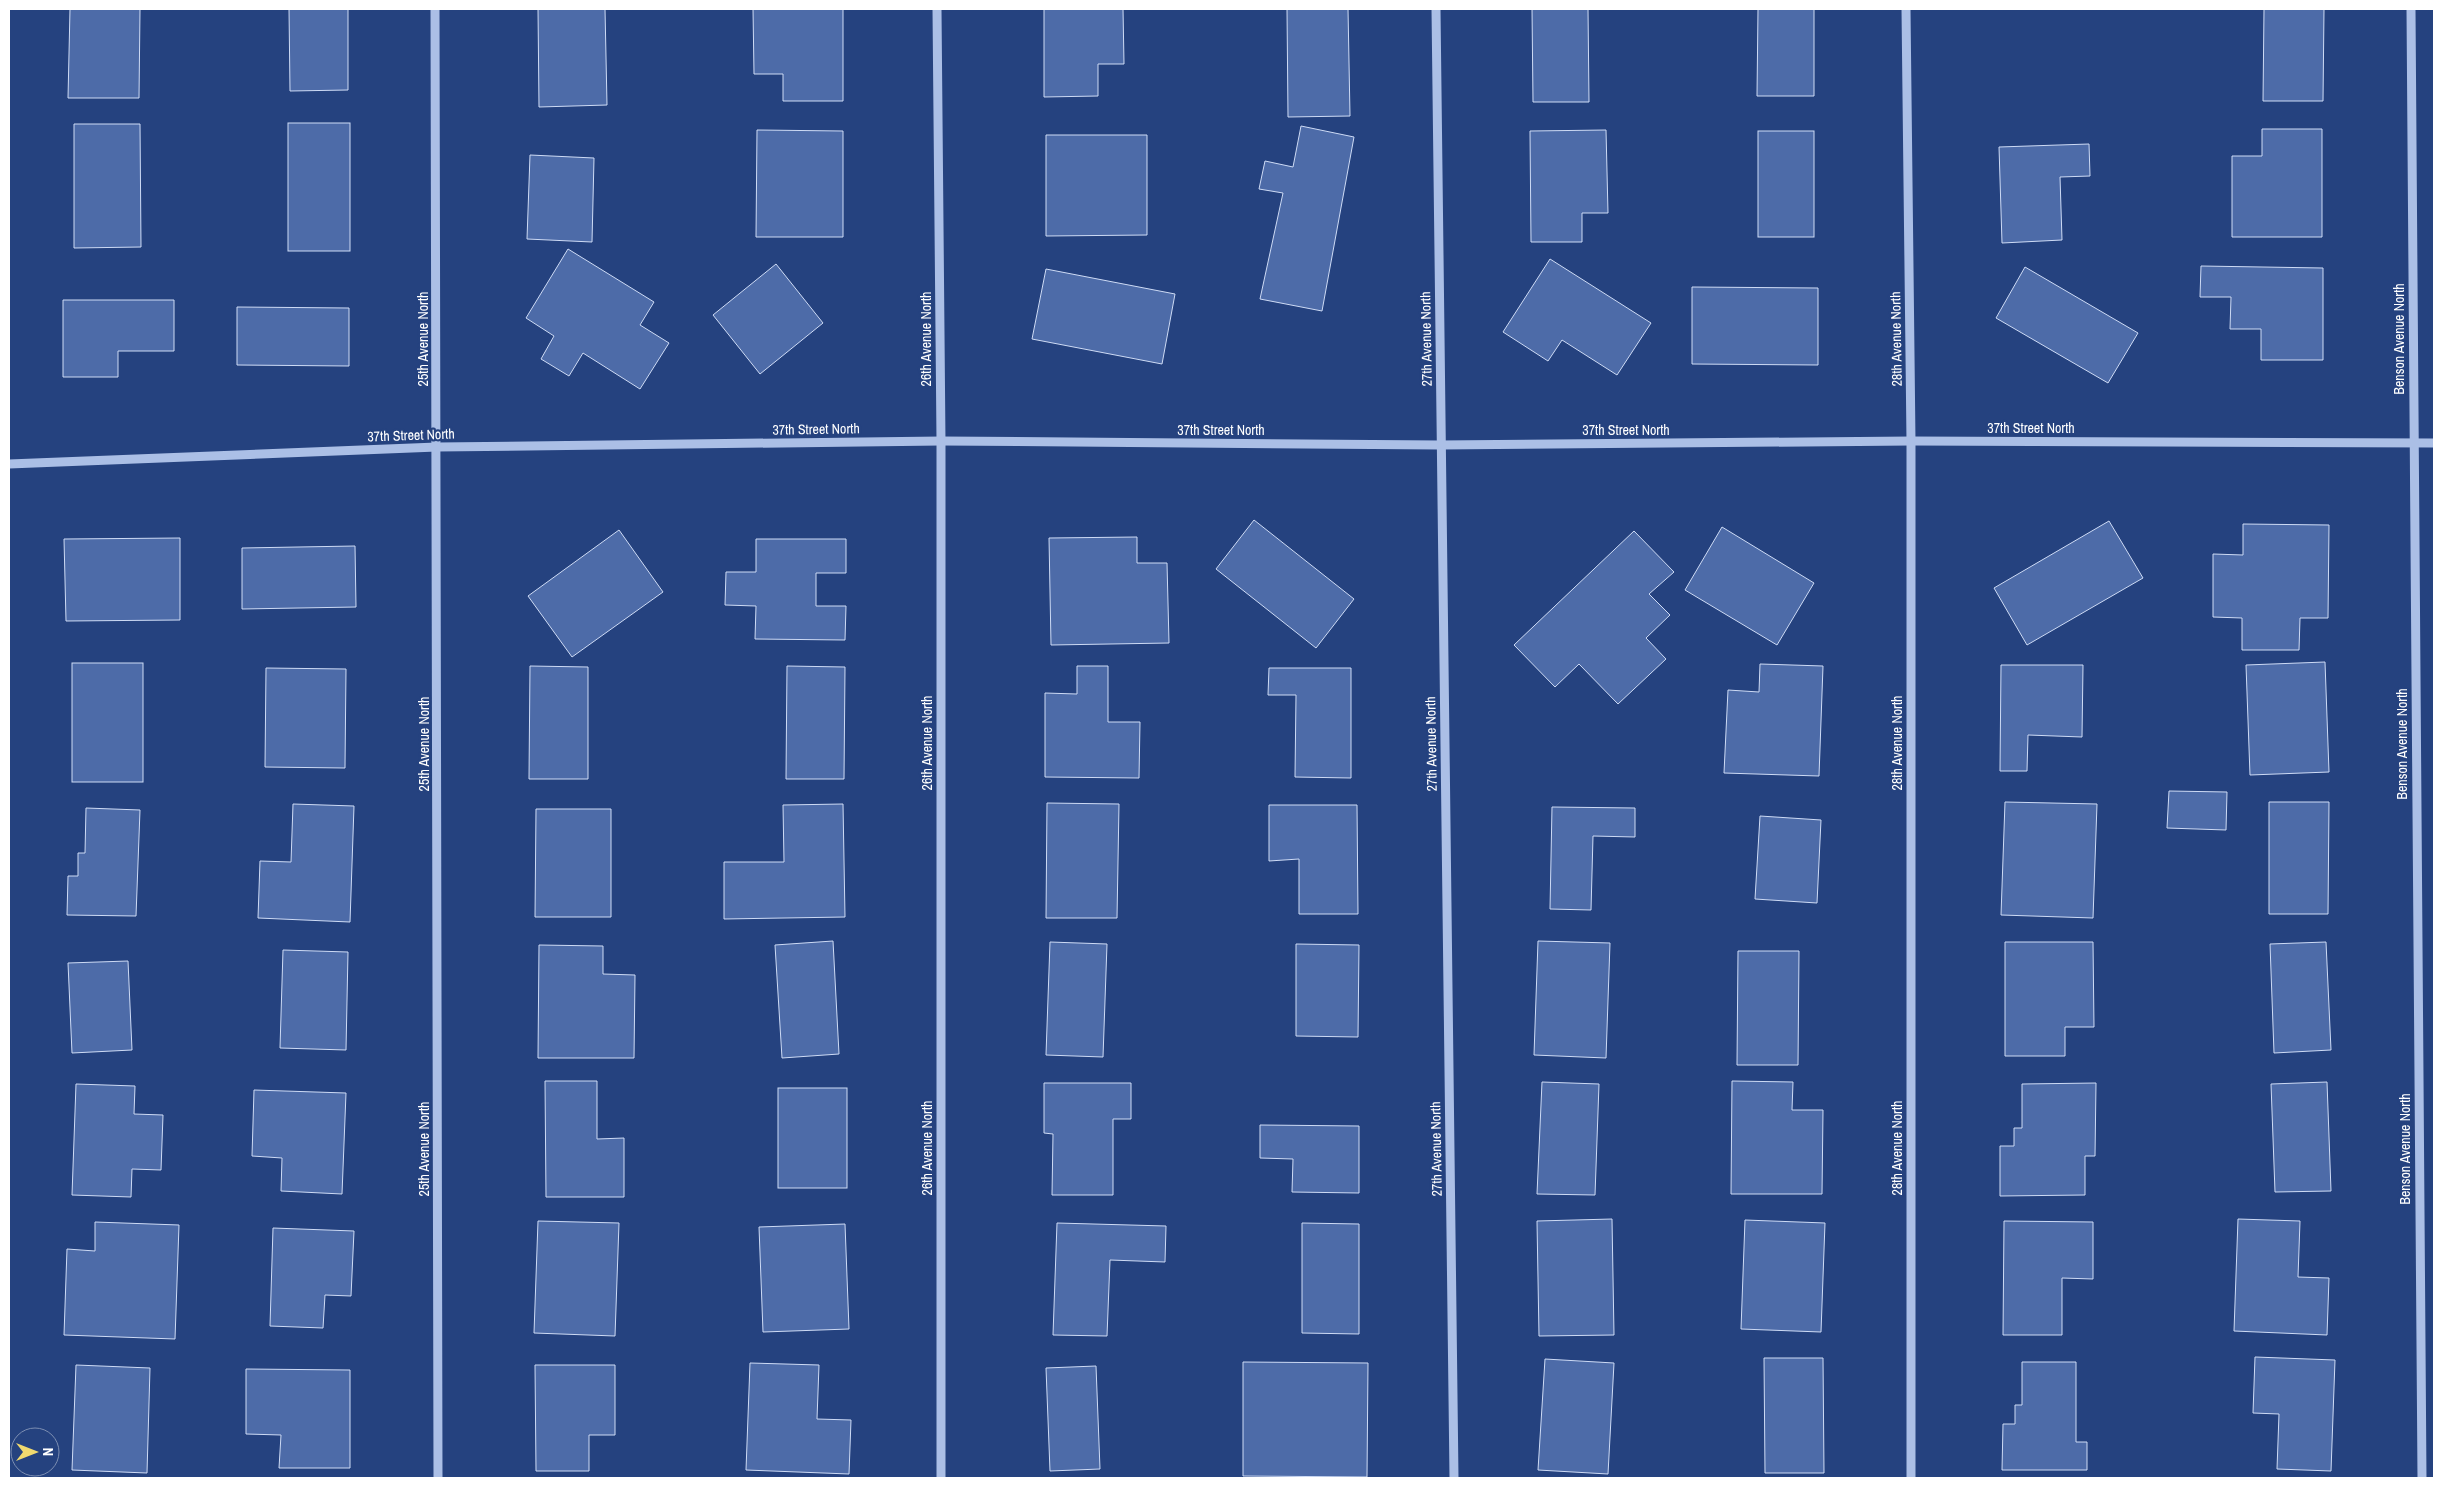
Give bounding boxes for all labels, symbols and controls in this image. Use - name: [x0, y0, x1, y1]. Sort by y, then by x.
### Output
- street label: Benson Avenue North: [2390, 283, 2408, 395]
- street label: 27th Avenue North: [1416, 291, 1436, 387]
- street label: 28th Avenue North: [1886, 291, 1906, 387]
- street label: 25th Avenue North: [414, 292, 432, 386]
- street label: 26th Avenue North: [917, 292, 935, 386]
- street label: 37th Street North: [772, 419, 860, 439]
- street label: 37th Street North: [1987, 419, 2075, 437]
- street label: 37th Street North: [1177, 421, 1265, 439]
- street label: 37th Street North: [1582, 421, 1670, 439]
- street label: 37th Street North: [367, 424, 455, 446]
- street label: Benson Avenue North: [2393, 688, 2411, 800]
- street label: 26th Avenue North: [918, 696, 936, 790]
- street label: 27th Avenue North: [1421, 696, 1441, 792]
- street label: 28th Avenue North: [1888, 696, 1906, 790]
- street label: 25th Avenue North: [415, 697, 433, 791]
- street label: Benson Avenue North: [2396, 1093, 2414, 1205]
- street label: 26th Avenue North: [918, 1101, 936, 1195]
- street label: 27th Avenue North: [1426, 1101, 1446, 1197]
- street label: 28th Avenue North: [1888, 1101, 1906, 1195]
- street label: 25th Avenue North: [415, 1102, 433, 1196]
- north arrow: [10, 1427, 60, 1477]
- text: N: [39, 1448, 57, 1456]

